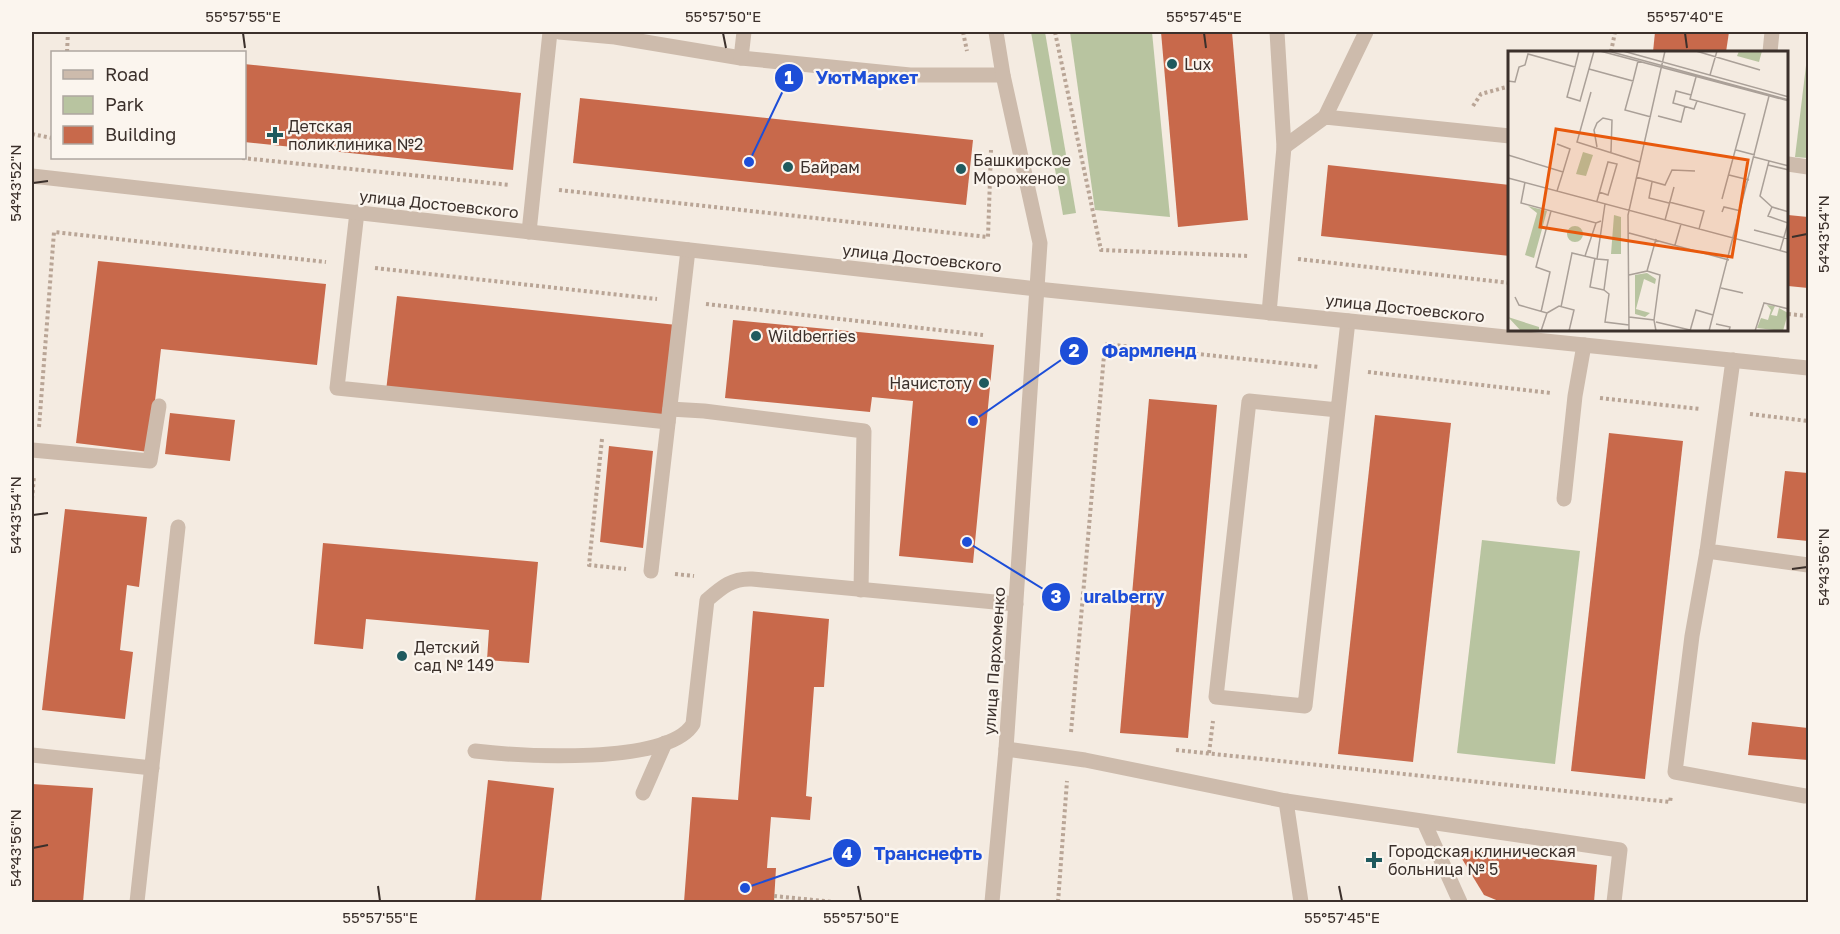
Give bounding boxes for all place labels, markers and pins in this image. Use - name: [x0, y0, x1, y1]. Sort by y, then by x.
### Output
- place label: Lux: [1184, 54, 1211, 74]
- marker: Lux: [1165, 57, 1179, 71]
- callout: УютМаркет: [774, 60, 930, 96]
- place label: Детская поликлиника №2: [288, 116, 423, 154]
- marker: Детская поликлиника №2: [266, 126, 284, 144]
- place label: Башкирское Мороженое: [973, 150, 1071, 188]
- place label: Байрам: [800, 157, 860, 177]
- marker: Байрам: [781, 160, 795, 174]
- marker: Башкирское Мороженое: [954, 162, 968, 176]
- place label: Wildberries: [768, 326, 856, 346]
- marker: Wildberries: [749, 329, 763, 343]
- callout: Фармленд: [1059, 333, 1208, 369]
- place label: Начистоту: [889, 373, 972, 393]
- marker: Начистоту: [977, 376, 991, 390]
- callout: uralberry: [1041, 579, 1176, 615]
- place label: Детский сад № 149: [414, 637, 494, 675]
- marker: Детский сад № 149: [395, 649, 409, 663]
- callout: Транснефть: [832, 835, 994, 871]
- place label: Городская клиническая больница № 5: [1388, 841, 1576, 879]
- marker: Городская клиническая больница № 5: [1365, 851, 1383, 869]

